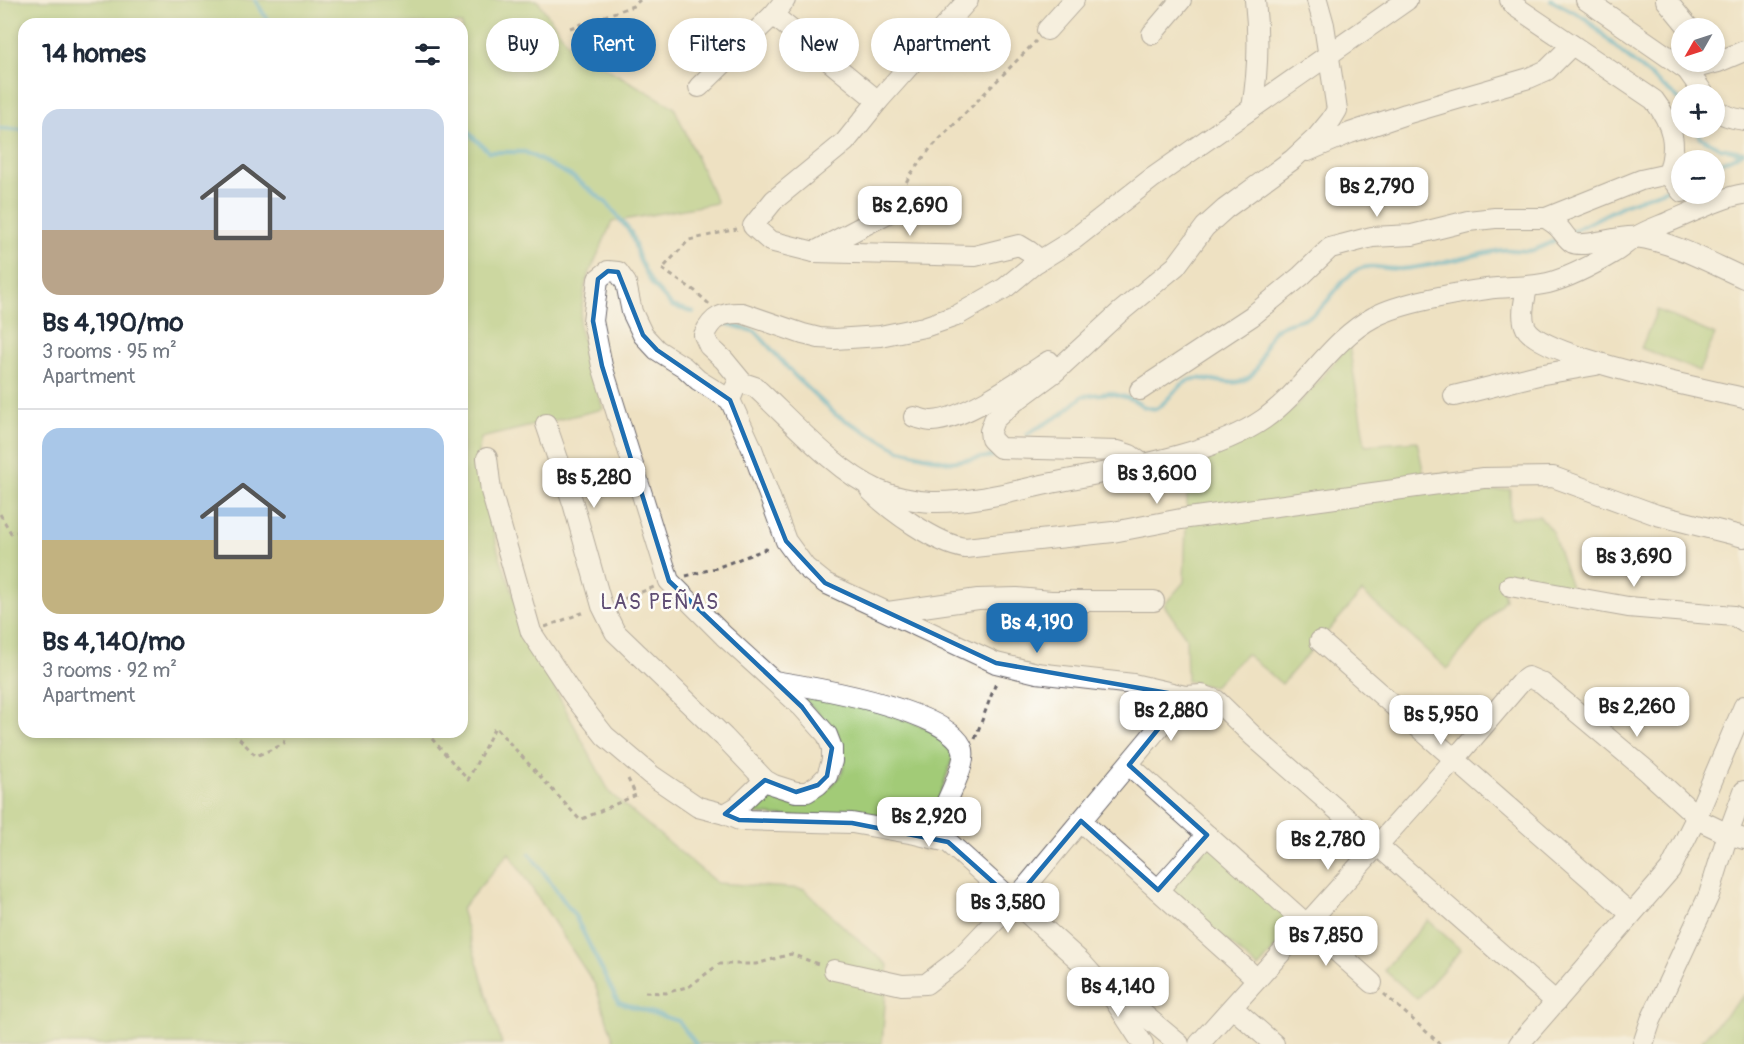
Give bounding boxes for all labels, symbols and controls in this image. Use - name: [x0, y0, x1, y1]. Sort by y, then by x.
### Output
- chip: Buy: [486, 18, 559, 72]
- chip: Rent: [571, 18, 656, 72]
- chip: Filters: [668, 18, 767, 72]
- chip: New: [779, 18, 859, 72]
- chip: Apartment: [871, 18, 1011, 72]
- north arrow: [1671, 18, 1725, 72]
- map controls: [1671, 18, 1725, 204]
- text: 14 homes: [42, 38, 146, 70]
- icon: filters: [411, 38, 444, 71]
- button: +: [1671, 84, 1725, 138]
- icon: home: [189, 148, 297, 256]
- button: −: [1671, 150, 1725, 204]
- pin: Bs 2,790: [1315, 167, 1439, 218]
- text: Bs 2,790: [1339, 174, 1415, 199]
- pin: Bs 2,690: [848, 186, 972, 237]
- text: Bs 2,690: [872, 193, 948, 218]
- text: Bs 4,190/mo: [42, 307, 183, 339]
- text: 3 rooms · 95 m²: [42, 339, 177, 364]
- text: Apartment: [42, 364, 135, 389]
- pin: Bs 3,600: [1095, 454, 1219, 505]
- pin: Bs 5,280: [532, 458, 656, 509]
- text: Bs 3,600: [1117, 461, 1197, 486]
- text: Bs 5,280: [556, 465, 632, 490]
- icon: home: [189, 467, 297, 575]
- pin: Bs 3,690: [1572, 537, 1696, 588]
- text: Bs 3,690: [1596, 544, 1672, 569]
- district label: LAS PEÑAS: [600, 589, 720, 616]
- pin: Bs 4,190: [975, 603, 1099, 654]
- text: Bs 4,190: [1000, 610, 1074, 635]
- text: Bs 4,140/mo: [42, 626, 185, 658]
- text: 3 rooms · 92 m²: [42, 658, 177, 683]
- text: Apartment: [42, 683, 135, 708]
- pin: Bs 2,260: [1575, 687, 1699, 738]
- pin: Bs 2,880: [1109, 691, 1233, 742]
- text: Bs 2,260: [1598, 694, 1676, 719]
- pin: Bs 5,950: [1379, 695, 1503, 746]
- text: Bs 2,880: [1134, 698, 1208, 723]
- text: Bs 5,950: [1403, 702, 1479, 727]
- pin: Bs 2,920: [867, 797, 991, 848]
- text: Bs 2,920: [891, 804, 967, 829]
- pin: Bs 2,780: [1266, 820, 1390, 871]
- text: Bs 2,780: [1290, 827, 1366, 852]
- pin: Bs 3,580: [946, 883, 1070, 934]
- text: Bs 3,580: [970, 890, 1046, 915]
- pin: Bs 7,850: [1264, 916, 1388, 967]
- text: Bs 7,850: [1289, 923, 1363, 948]
- pin: Bs 4,140: [1056, 967, 1180, 1018]
- text: Bs 4,140: [1081, 974, 1155, 999]

